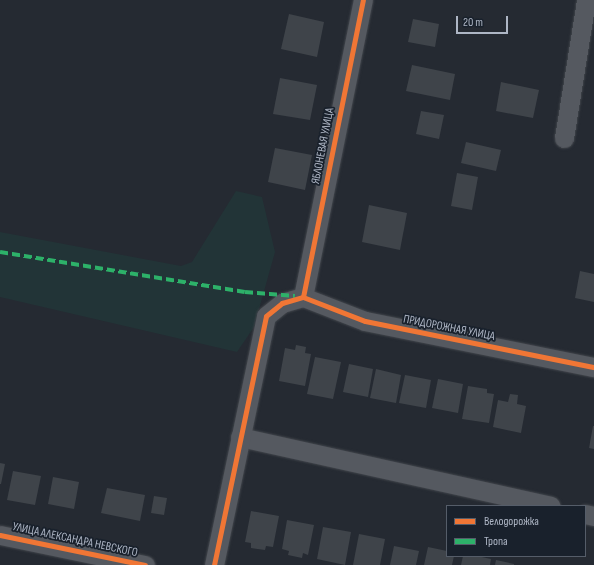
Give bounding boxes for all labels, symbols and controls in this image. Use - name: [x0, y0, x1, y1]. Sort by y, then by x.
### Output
- scale bar: [458, 8, 510, 34]
- text: 20 m: [463, 15, 483, 30]
- street label: ЯБЛОНЕВАЯ УЛИЦА: [309, 107, 337, 185]
- street label: ПРИДОРОЖНАЯ УЛИЦА: [402, 312, 496, 344]
- legend: [446, 505, 586, 557]
- text: Велодорожка: [484, 514, 539, 529]
- street label: УЛИЦА АЛЕКСАНДРА НЕВСКОГО: [11, 520, 139, 560]
- text: Тропа: [484, 534, 508, 549]

